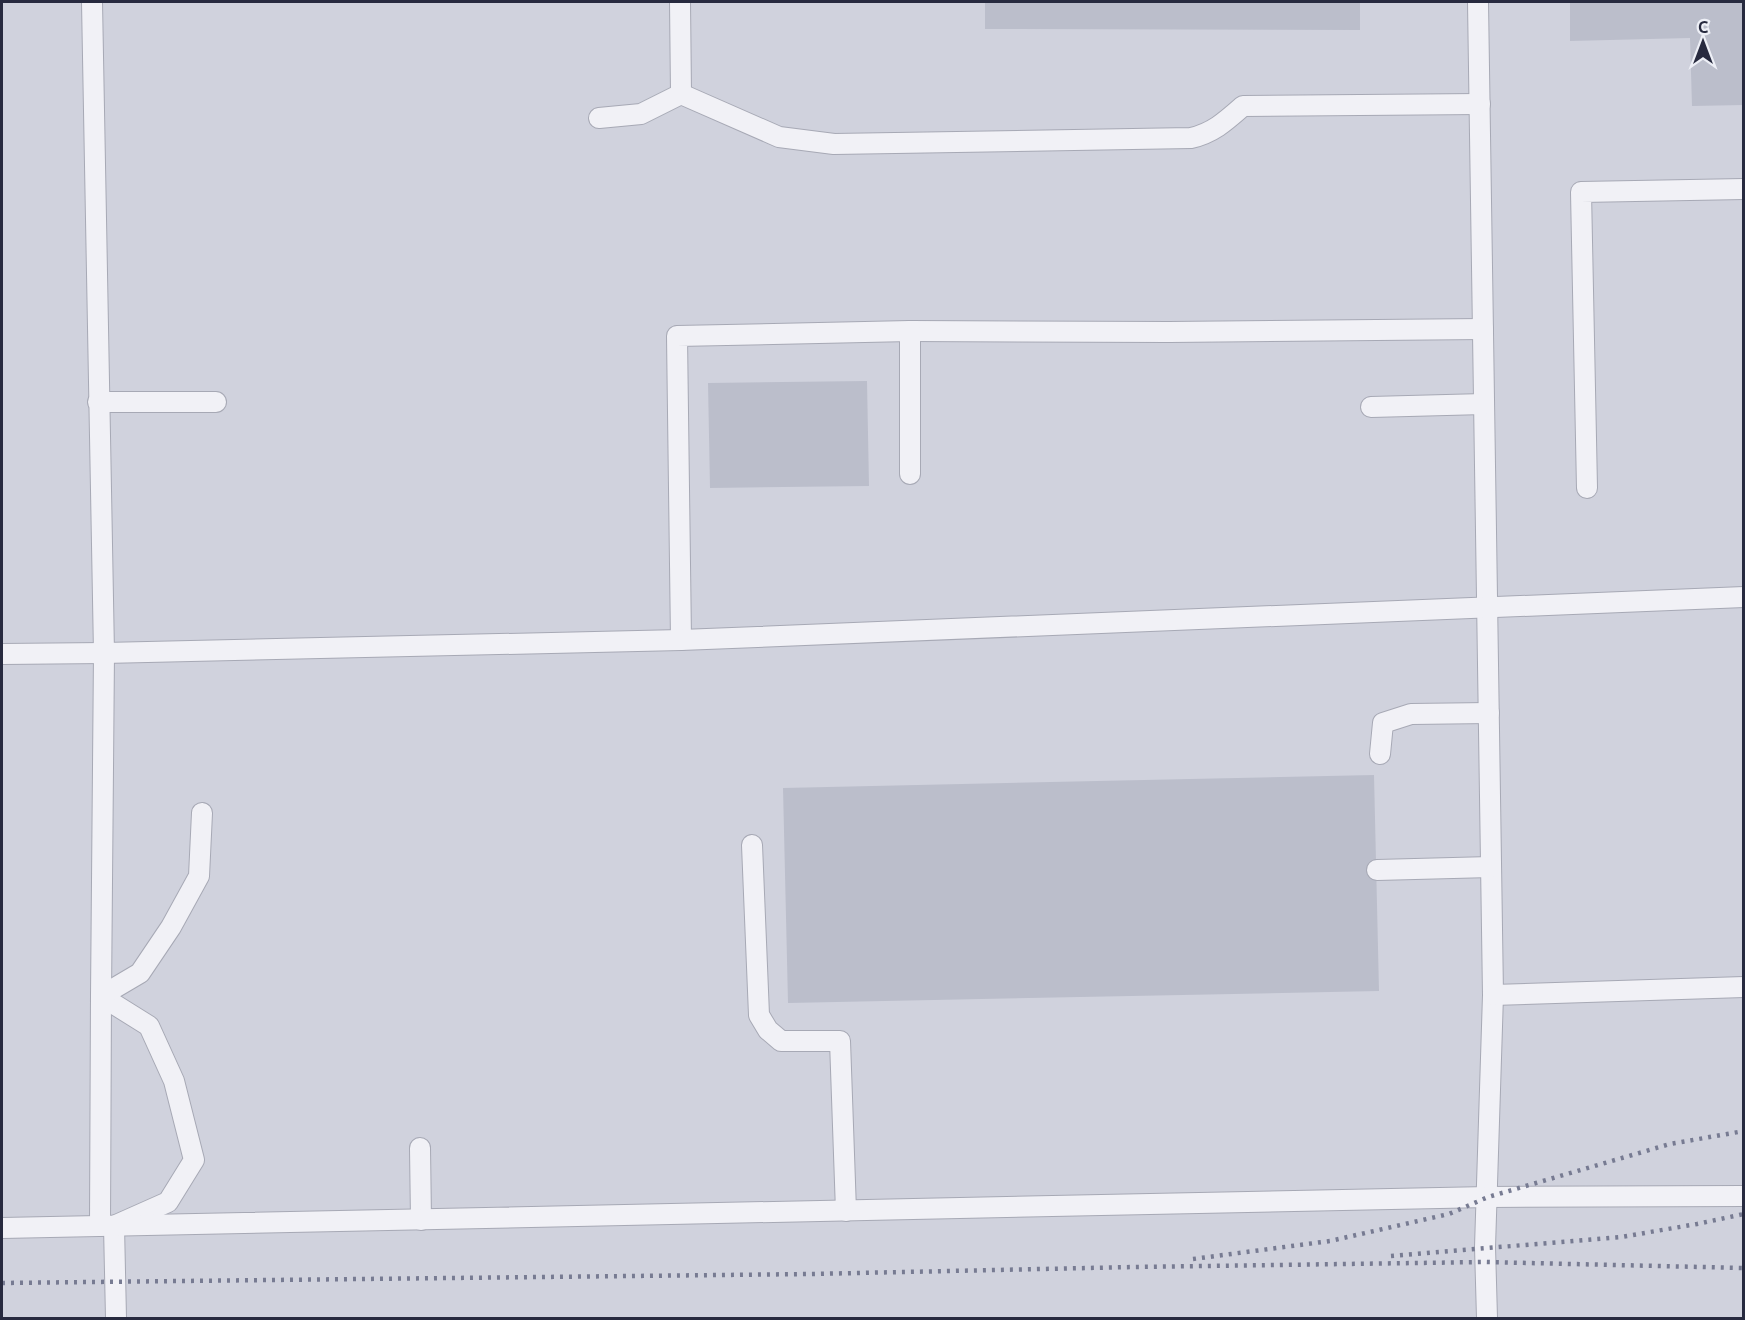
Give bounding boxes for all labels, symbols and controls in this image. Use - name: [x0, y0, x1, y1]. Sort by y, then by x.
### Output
- north arrow: [1673, 12, 1733, 72]
- text: С: [1698, 18, 1708, 36]

